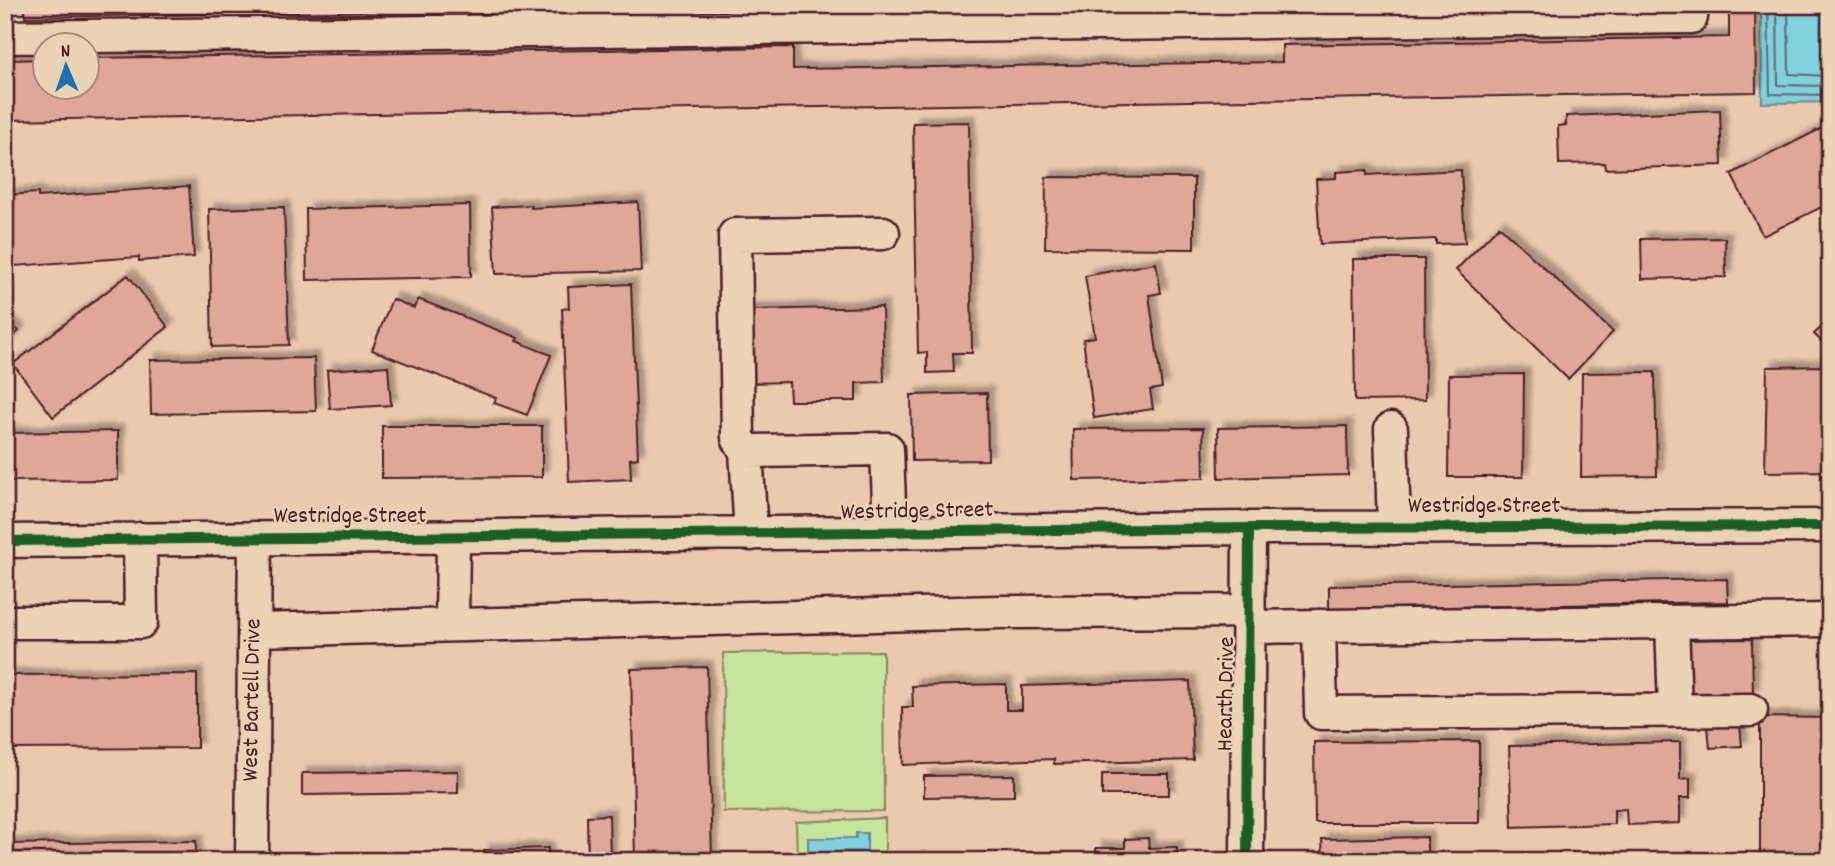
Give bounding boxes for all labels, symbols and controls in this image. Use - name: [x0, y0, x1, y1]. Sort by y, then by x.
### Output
- north arrow: [32, 32, 102, 102]
- text: N: [60, 39, 71, 66]
- street label: Westridge Street: [1408, 490, 1561, 524]
- street label: Westridge Street: [840, 494, 994, 530]
- street label: Westridge Street: [274, 500, 427, 534]
- street label: West Bartell Drive: [235, 618, 271, 782]
- street label: Hearth Drive: [1209, 636, 1245, 752]

